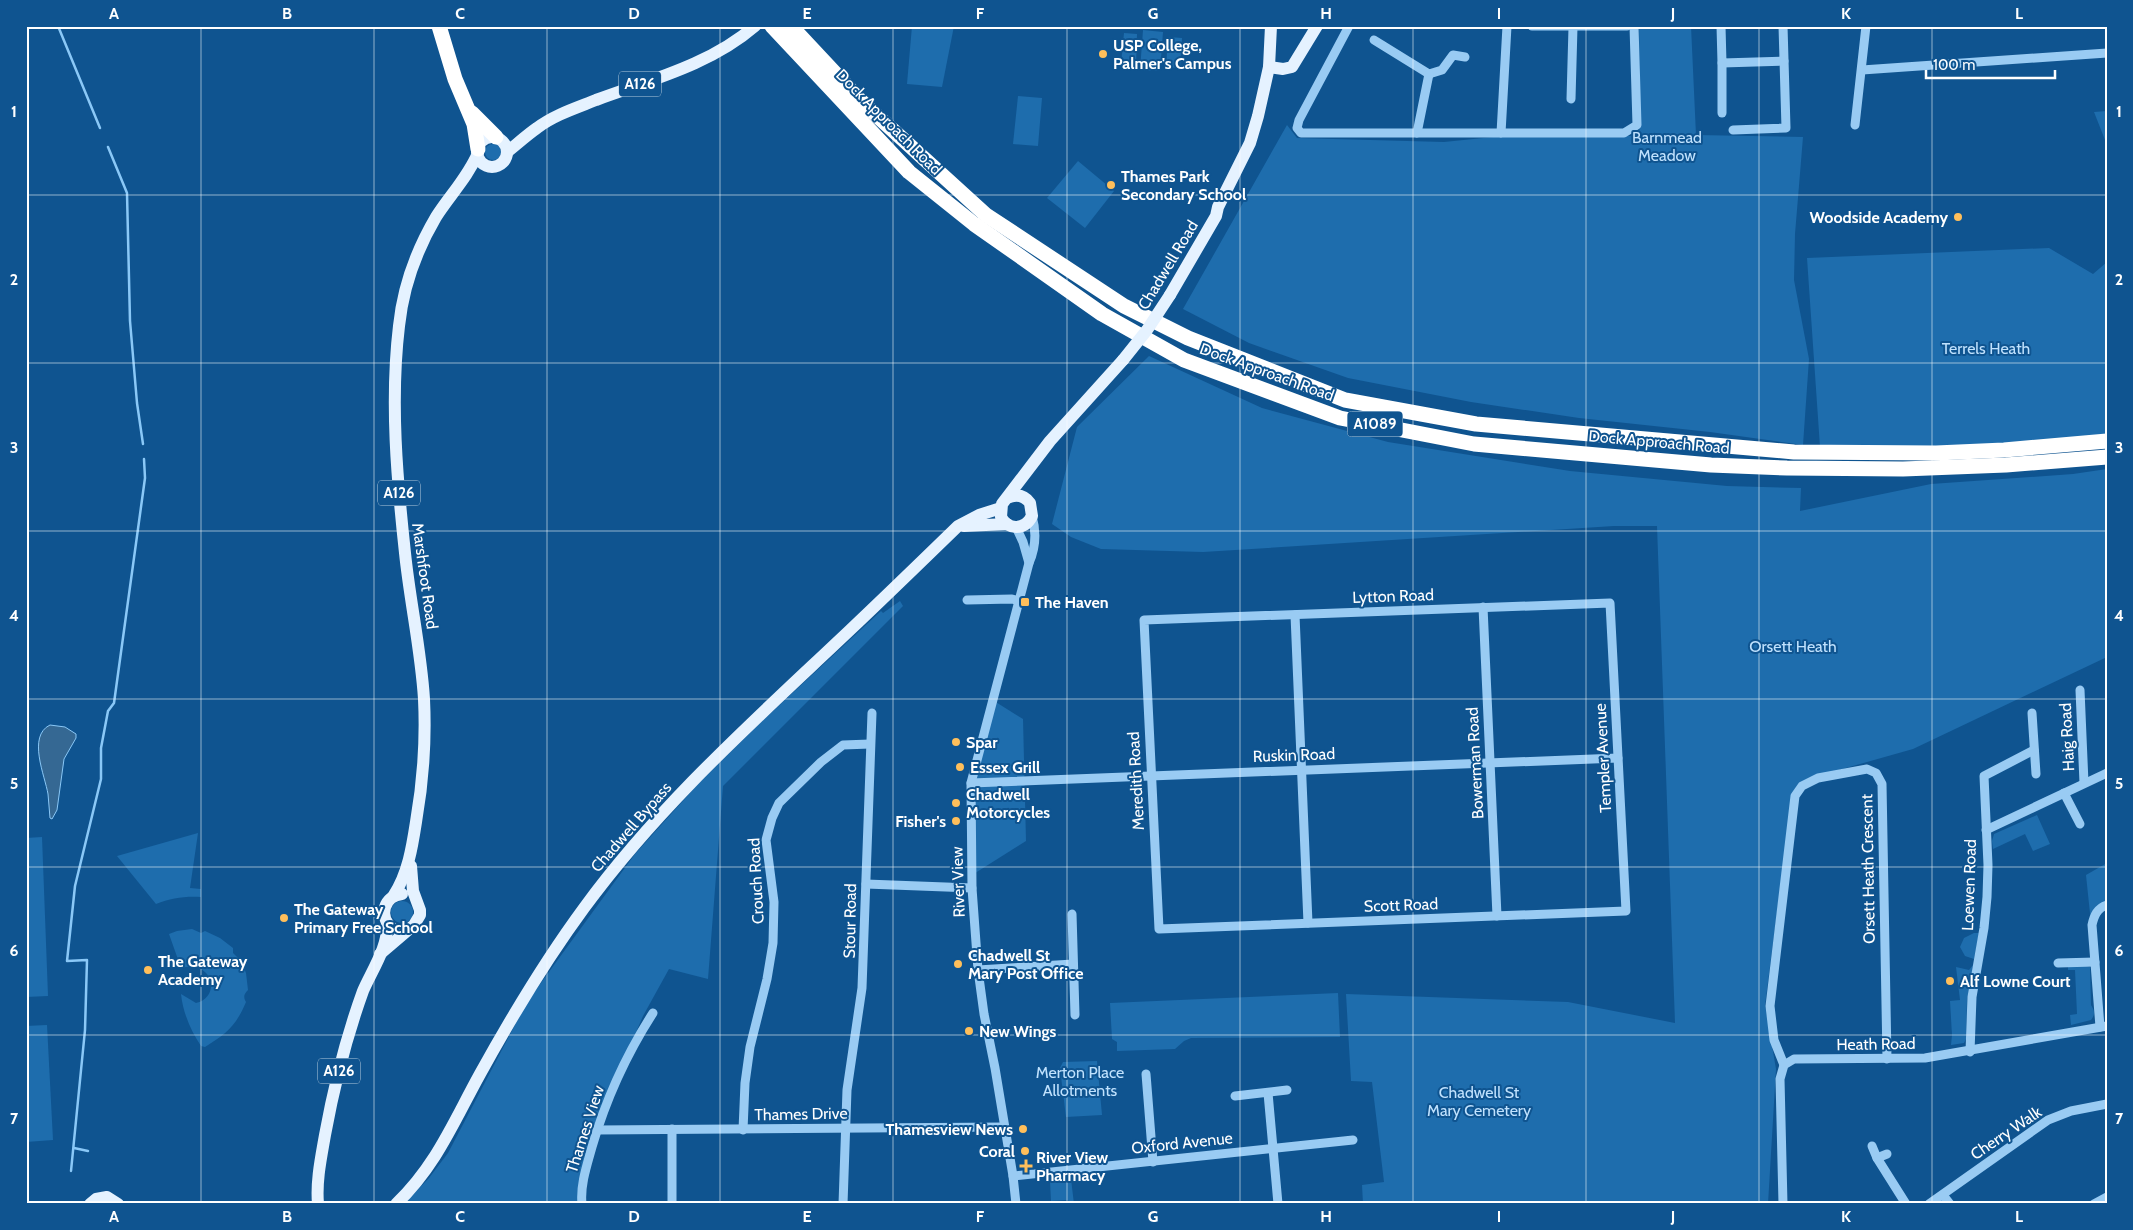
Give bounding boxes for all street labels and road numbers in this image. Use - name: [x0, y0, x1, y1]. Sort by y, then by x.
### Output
- street label: Dock Approach Road: [832, 65, 946, 179]
- road number: A126: [619, 72, 661, 96]
- street label: Chadwell Road: [1134, 217, 1202, 313]
- street label: Dock Approach Road: [1197, 339, 1337, 405]
- road number: A1089: [1348, 412, 1402, 436]
- street label: Dock Approach Road: [1588, 426, 1730, 458]
- road number: A126: [378, 480, 420, 506]
- street label: Marshfoot Road: [408, 522, 442, 630]
- street label: Lytton Road: [1352, 585, 1434, 607]
- street label: Haig Road: [2056, 702, 2078, 772]
- street label: Templer Avenue: [1591, 703, 1615, 813]
- street label: Bowerman Road: [1463, 707, 1487, 819]
- street label: Meredith Road: [1124, 731, 1148, 831]
- street label: Ruskin Road: [1253, 744, 1335, 766]
- street label: Chadwell Bypass: [587, 778, 676, 876]
- street label: Orsett Heath Crescent: [1857, 793, 1879, 944]
- street label: Crouch Road: [744, 838, 768, 924]
- street label: Loewen Road: [1958, 839, 1980, 931]
- street label: River View: [947, 846, 969, 918]
- street label: Stour Road: [840, 883, 860, 959]
- street label: Scott Road: [1364, 894, 1438, 916]
- street label: Heath Road: [1836, 1034, 1916, 1054]
- road number: A126: [318, 1058, 360, 1084]
- street label: Thames View: [562, 1082, 608, 1175]
- street label: Cherry Walk: [1967, 1102, 2046, 1164]
- street label: Thames Drive: [754, 1104, 848, 1124]
- street label: Oxford Avenue: [1130, 1128, 1234, 1158]

